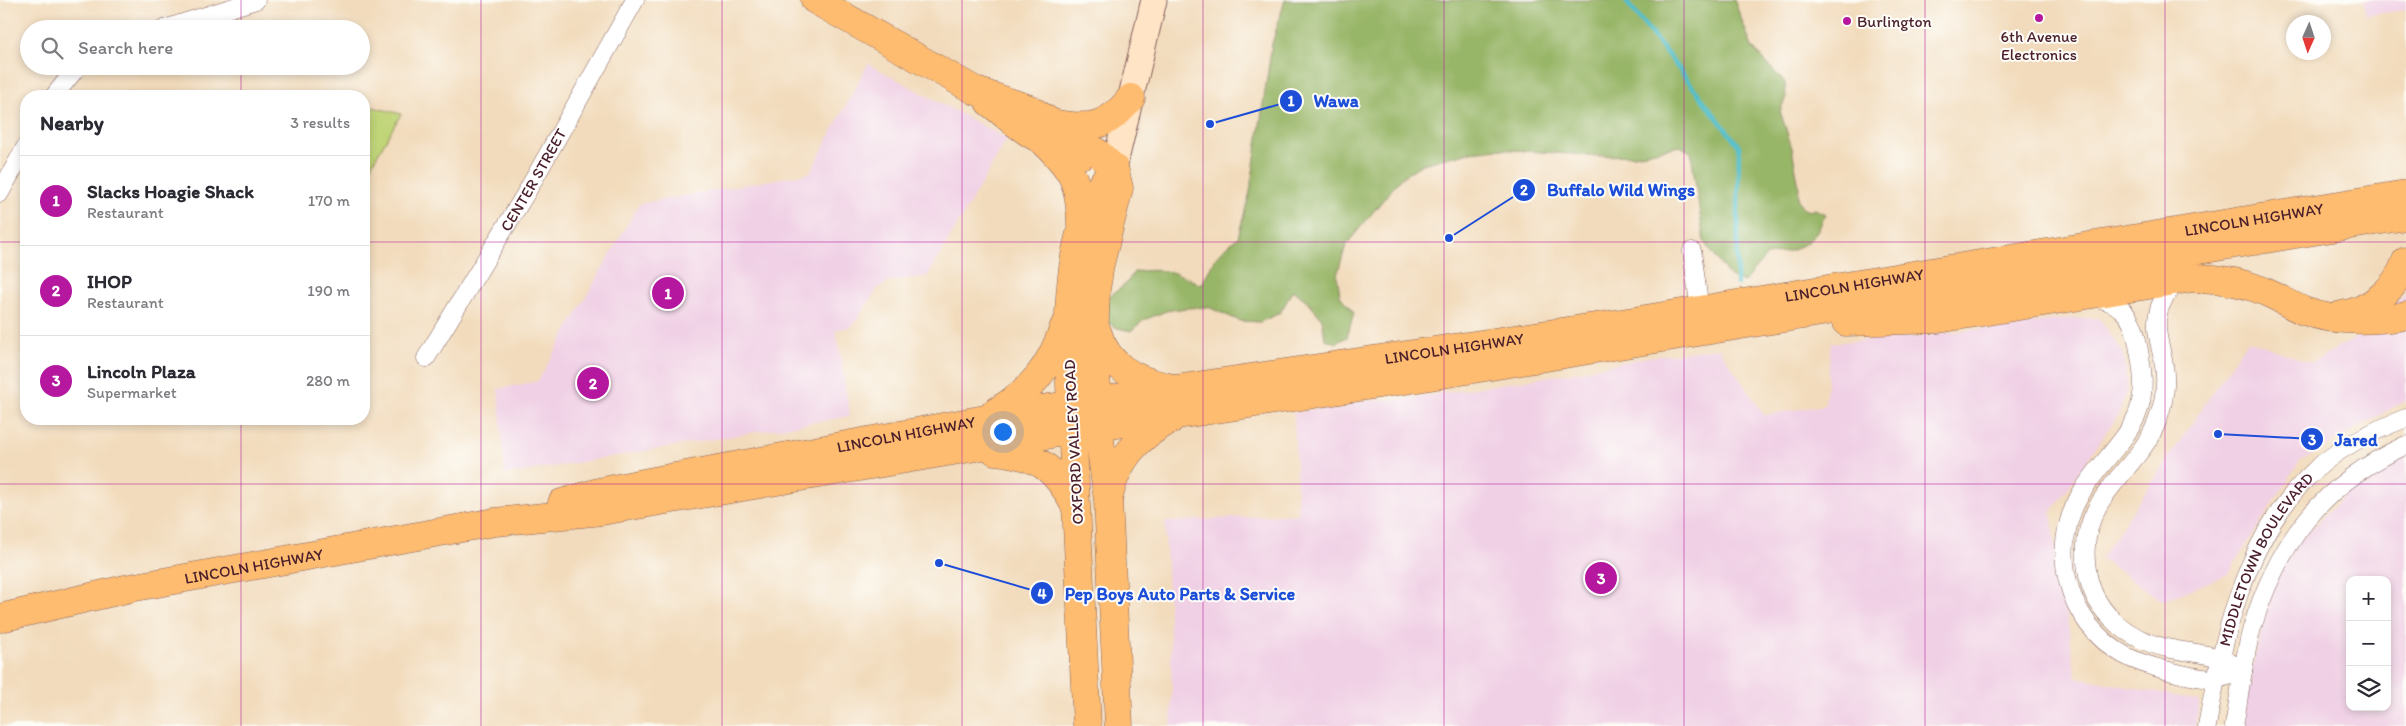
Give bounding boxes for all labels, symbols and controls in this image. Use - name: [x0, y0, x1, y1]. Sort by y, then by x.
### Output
- place label: Burlington: [1857, 12, 1932, 31]
- marker: 6th Avenue Electronics: [2033, 12, 2045, 24]
- marker: Burlington: [1841, 15, 1853, 27]
- north arrow: [2286, 15, 2331, 60]
- search box: [20, 20, 370, 75]
- place label: 6th Avenue Electronics: [2000, 27, 2078, 64]
- icon: search: [38, 34, 66, 62]
- text: Search here: [78, 36, 173, 59]
- callout: Wawa: [1279, 84, 1369, 117]
- text: Wawa: [1313, 90, 1359, 112]
- text: 1: [1288, 92, 1295, 110]
- text: Nearby: [40, 110, 104, 135]
- text: 3 results: [290, 113, 350, 132]
- street label: CENTER STREET: [496, 125, 571, 235]
- callout: Buffalo Wild Wings: [1512, 173, 1705, 206]
- text: Buffalo Wild Wings: [1547, 179, 1695, 201]
- text: Slacks Hoagie Shack: [87, 180, 254, 203]
- text: 2: [1520, 181, 1528, 199]
- text: 1: [52, 191, 60, 210]
- text: 170 m: [308, 191, 350, 210]
- street label: LINCOLN HIGHWAY: [2183, 199, 2325, 240]
- text: Restaurant: [87, 203, 164, 222]
- street label: LINCOLN HIGHWAY: [1783, 264, 1925, 306]
- text: IHOP: [87, 270, 132, 293]
- pin: 1: [652, 274, 684, 312]
- text: 2: [52, 281, 60, 300]
- text: 190 m: [307, 281, 350, 300]
- text: Restaurant: [87, 293, 164, 312]
- street label: LINCOLN HIGHWAY: [1383, 329, 1525, 368]
- street label: OXFORD VALLEY ROAD: [1060, 359, 1087, 525]
- text: Lincoln Plaza: [87, 360, 196, 383]
- pin: 2: [577, 364, 609, 402]
- text: 3: [52, 371, 60, 390]
- text: 280 m: [306, 371, 350, 390]
- text: Supermarket: [87, 383, 177, 402]
- street label: LINCOLN HIGHWAY: [835, 412, 977, 457]
- your location: [990, 419, 1016, 445]
- callout: Jared: [2299, 423, 2388, 456]
- text: Jared: [2333, 429, 2378, 451]
- text: 3: [2308, 431, 2316, 449]
- street label: MIDDLETOWN BOULEVARD: [2215, 469, 2317, 648]
- street label: LINCOLN HIGHWAY: [183, 544, 325, 588]
- pin: 3: [1585, 559, 1617, 597]
- map controls: [2346, 576, 2391, 711]
- button: +: [2346, 576, 2391, 621]
- callout: Pep Boys Auto Parts & Service: [1030, 577, 1306, 610]
- text: Pep Boys Auto Parts & Service: [1065, 583, 1296, 605]
- text: 4: [1037, 585, 1047, 603]
- button: −: [2346, 621, 2391, 666]
- button: layers: [2346, 666, 2391, 711]

